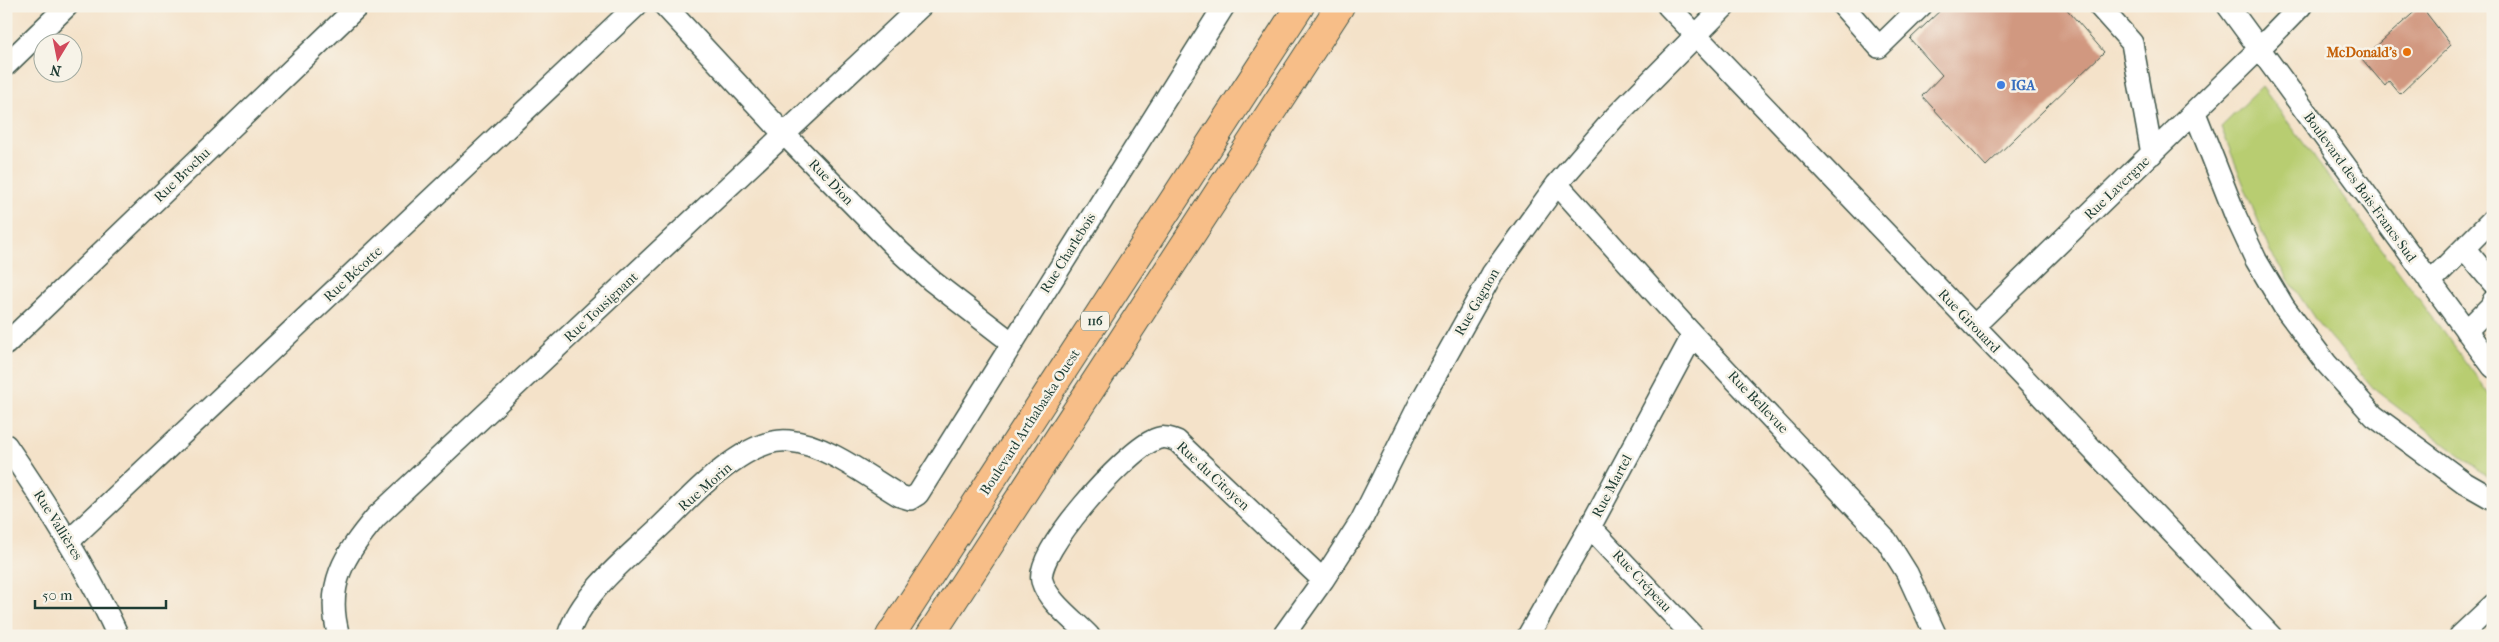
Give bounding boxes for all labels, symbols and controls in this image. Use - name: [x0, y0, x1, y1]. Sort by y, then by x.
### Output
- north arrow: [32, 32, 82, 82]
- place label: McDonald's: [2325, 44, 2398, 61]
- marker: McDonald's: [2401, 46, 2413, 58]
- text: N: [49, 61, 63, 80]
- place label: IGA: [2011, 77, 2036, 94]
- marker: IGA: [1995, 79, 2007, 91]
- street label: Boulevard des Bois-Francs Sud: [2300, 109, 2420, 266]
- street label: Rue Brochu: [150, 144, 214, 206]
- street label: Rue Lavergne: [2081, 152, 2153, 223]
- street label: Rue Dion: [805, 155, 857, 209]
- street label: Rue Charlebois: [1037, 210, 1099, 296]
- street label: Rue Bécotte: [320, 243, 386, 305]
- street label: Rue Gagnon: [1451, 265, 1503, 339]
- street label: Rue Tousignant: [560, 268, 642, 346]
- street label: Rue Girouard: [1934, 285, 2004, 357]
- road number: 116: [1081, 312, 1109, 331]
- street label: Boulevard Arthabaska Ouest: [976, 346, 1084, 498]
- street label: Rue Bellevue: [1724, 367, 1792, 437]
- street label: Rue du Citoyen: [1173, 438, 1253, 514]
- street label: Rue Martel: [1588, 452, 1636, 520]
- street label: Rue Morin: [675, 459, 735, 515]
- street label: Rue Vallières: [30, 487, 86, 563]
- street label: Rue Crépeau: [1609, 546, 1675, 616]
- scale bar: [35, 577, 166, 609]
- text: 50 m: [42, 586, 73, 604]

